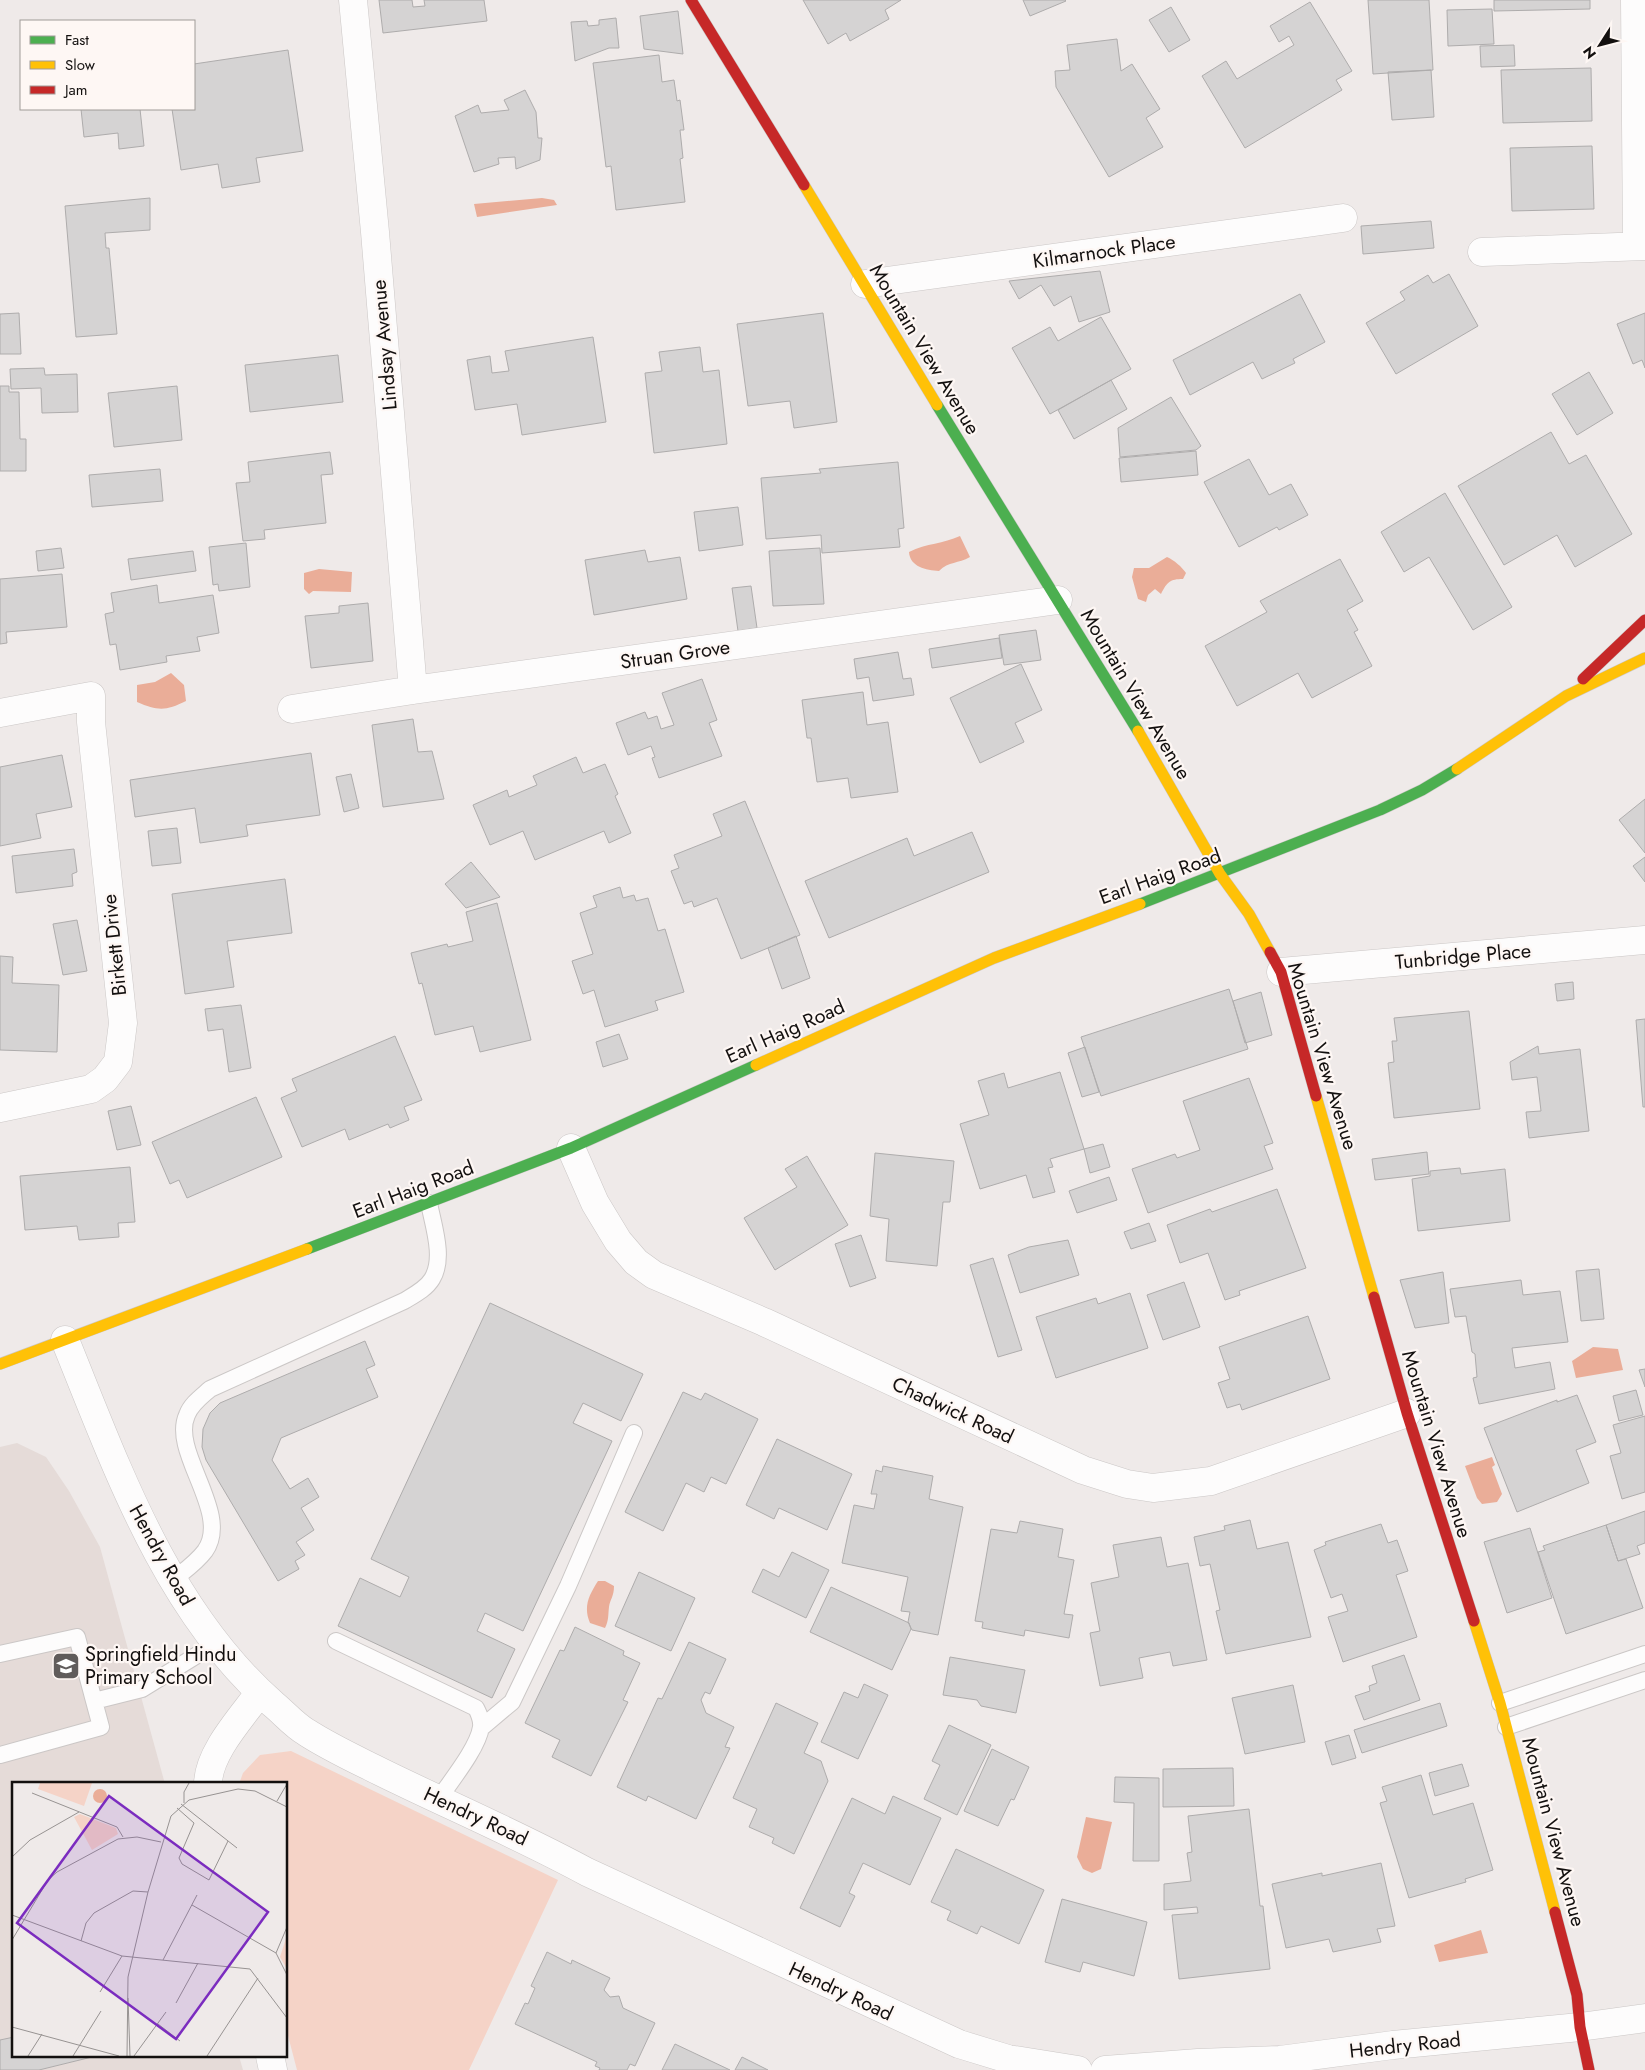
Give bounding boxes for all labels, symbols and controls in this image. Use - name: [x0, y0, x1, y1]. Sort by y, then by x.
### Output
- legend: [20, 20, 195, 110]
- north arrow: [1575, 20, 1625, 70]
- text: Fast: [65, 29, 89, 51]
- text: N: [1578, 42, 1601, 63]
- text: Slow: [65, 54, 96, 76]
- text: Jam: [63, 79, 88, 101]
- street label: Kilmarnock Place: [1031, 227, 1177, 276]
- street label: Mountain View Avenue: [862, 258, 987, 440]
- street label: Lindsay Avenue: [364, 279, 405, 411]
- street label: Mountain View Avenue: [1073, 603, 1198, 785]
- street label: Struan Grove: [618, 632, 732, 677]
- street label: Earl Haig Road: [1095, 841, 1225, 912]
- street label: Birkett Drive: [95, 893, 134, 997]
- street label: Tunbridge Place: [1394, 936, 1532, 977]
- street label: Mountain View Avenue: [1280, 959, 1365, 1153]
- street label: Earl Haig Road: [721, 992, 849, 1071]
- street label: Earl Haig Road: [348, 1153, 478, 1226]
- street label: Mountain View Avenue: [1394, 1347, 1479, 1541]
- street label: Chadwick Road: [887, 1370, 1019, 1451]
- street label: Hendry Road: [122, 1499, 201, 1611]
- place label: Springfield Hindu Primary School: [85, 1640, 236, 1692]
- school or university icon: Springfield Hindu Primary School: [51, 1651, 81, 1681]
- street label: Mountain View Avenue: [1514, 1734, 1593, 1930]
- street label: Hendry Road: [419, 1780, 533, 1853]
- inset map: [12, 1782, 288, 2058]
- street label: Hendry Road: [784, 1955, 898, 2028]
- street label: Hendry Road: [1348, 2025, 1462, 2066]

